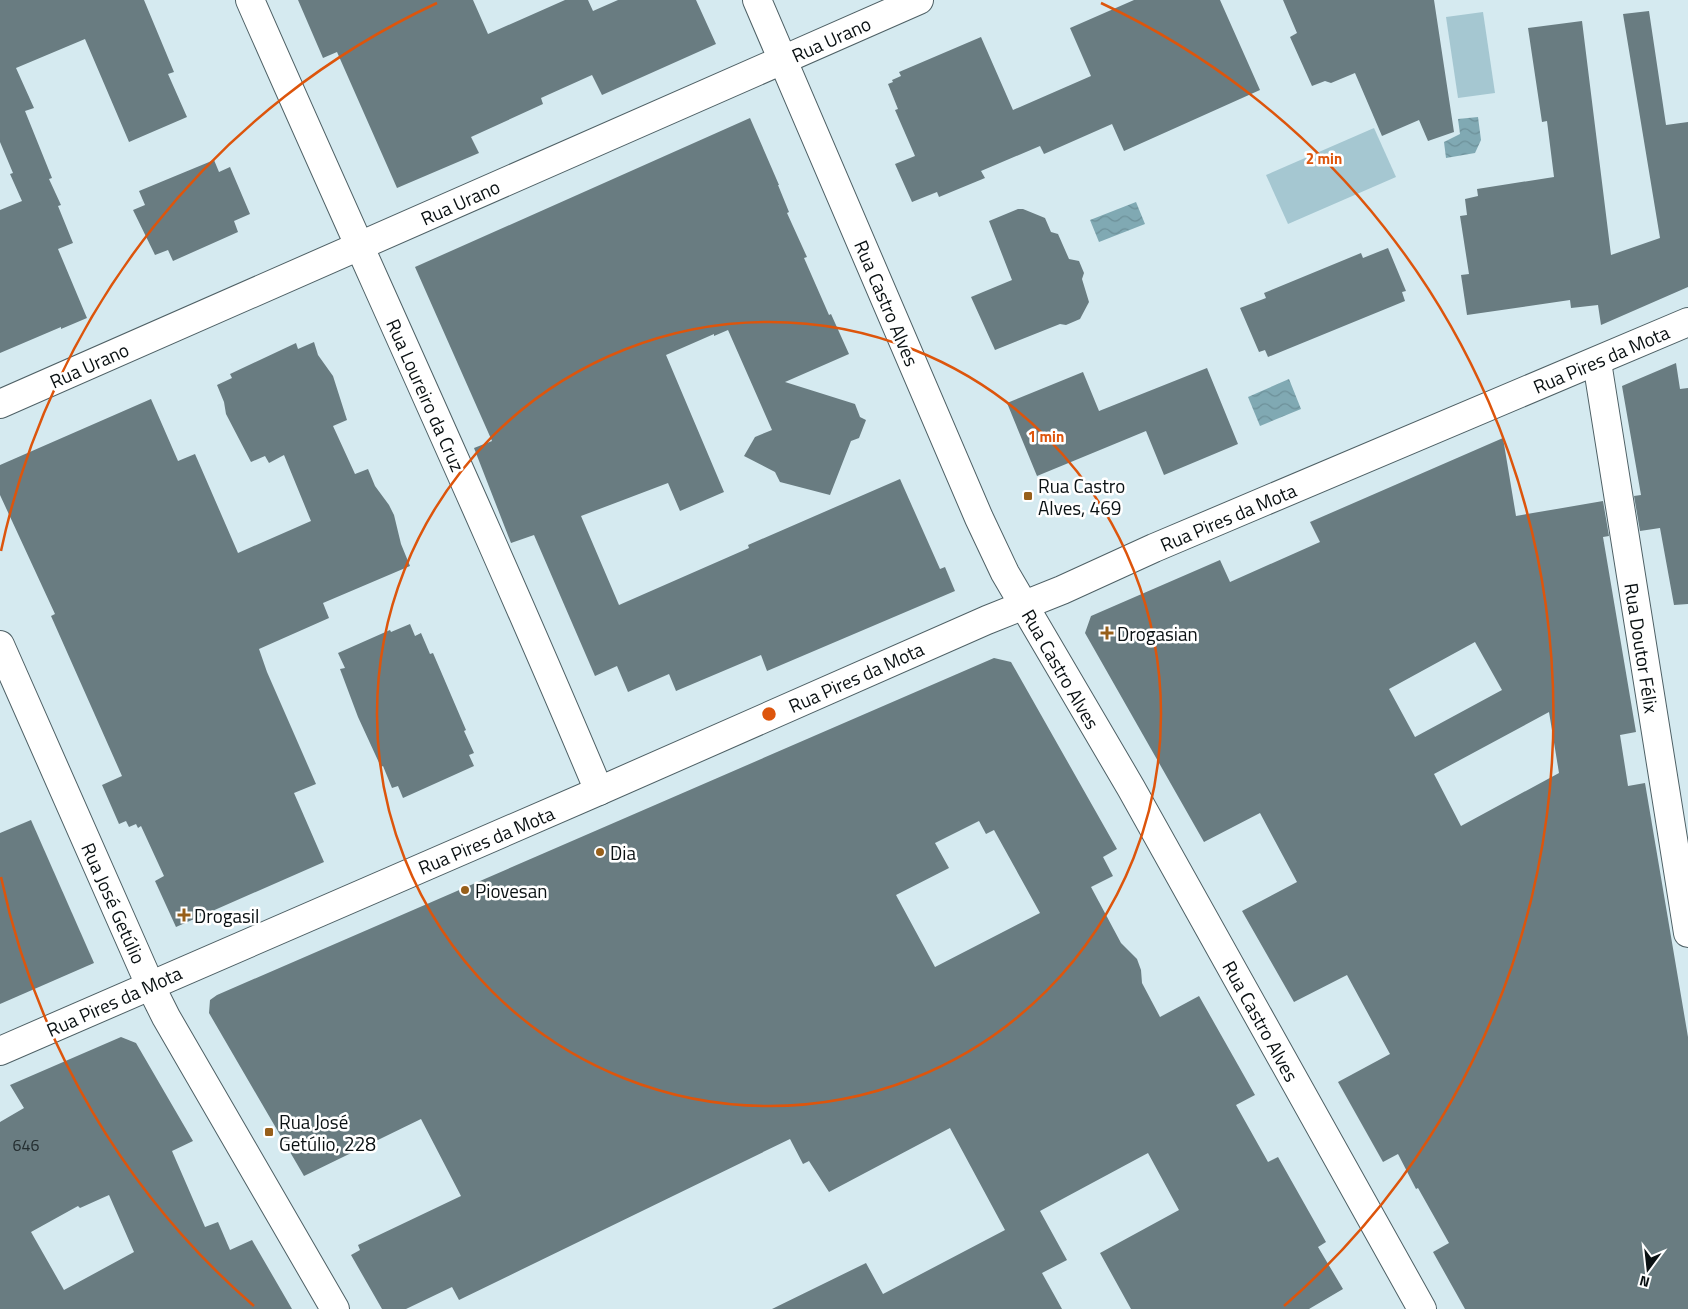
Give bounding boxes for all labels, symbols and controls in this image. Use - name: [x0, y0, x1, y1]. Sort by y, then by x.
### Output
- street label: Rua Urano: [787, 9, 875, 69]
- text: 2 min: [1306, 147, 1342, 170]
- street label: Rua Urano: [416, 172, 504, 232]
- street label: Rua Castro Alves: [847, 235, 927, 371]
- street label: Rua Loureiro da Cruz: [379, 314, 473, 476]
- street label: Rua Pires da Mota: [1528, 317, 1674, 401]
- street label: Rua Urano: [45, 335, 133, 395]
- text: 1 min: [1028, 425, 1064, 448]
- place label: Rua Castro Alves, 469: [1038, 471, 1125, 522]
- street label: Rua Pires da Mota: [1155, 475, 1301, 559]
- marker: Rua Castro Alves, 469: [1022, 490, 1034, 502]
- street label: Rua Doutor Félix: [1617, 581, 1667, 716]
- street label: Rua Castro Alves: [1015, 604, 1107, 735]
- place label: Drogasian: [1117, 619, 1198, 648]
- marker: Drogasian: [1101, 627, 1113, 639]
- street label: Rua Pires da Mota: [784, 634, 929, 720]
- centre of rings: [760, 705, 778, 723]
- street label: Rua Pires da Mota: [413, 798, 559, 882]
- street label: Rua José Getúlio: [74, 838, 154, 968]
- place label: Dia: [610, 838, 636, 867]
- marker: Dia: [594, 846, 606, 858]
- place label: Piovesan: [475, 876, 547, 905]
- marker: Piovesan: [459, 884, 471, 896]
- place label: Drogasil: [194, 901, 259, 930]
- marker: Drogasil: [178, 909, 190, 921]
- street label: Rua Castro Alves: [1216, 955, 1306, 1087]
- street label: Rua Pires da Mota: [42, 958, 187, 1044]
- place label: Rua José Getúlio, 228: [279, 1107, 376, 1158]
- marker: Rua José Getúlio, 228: [263, 1126, 275, 1138]
- house number: 646: [13, 1133, 39, 1157]
- north arrow: [1623, 1244, 1673, 1294]
- text: N: [1637, 1271, 1652, 1293]

